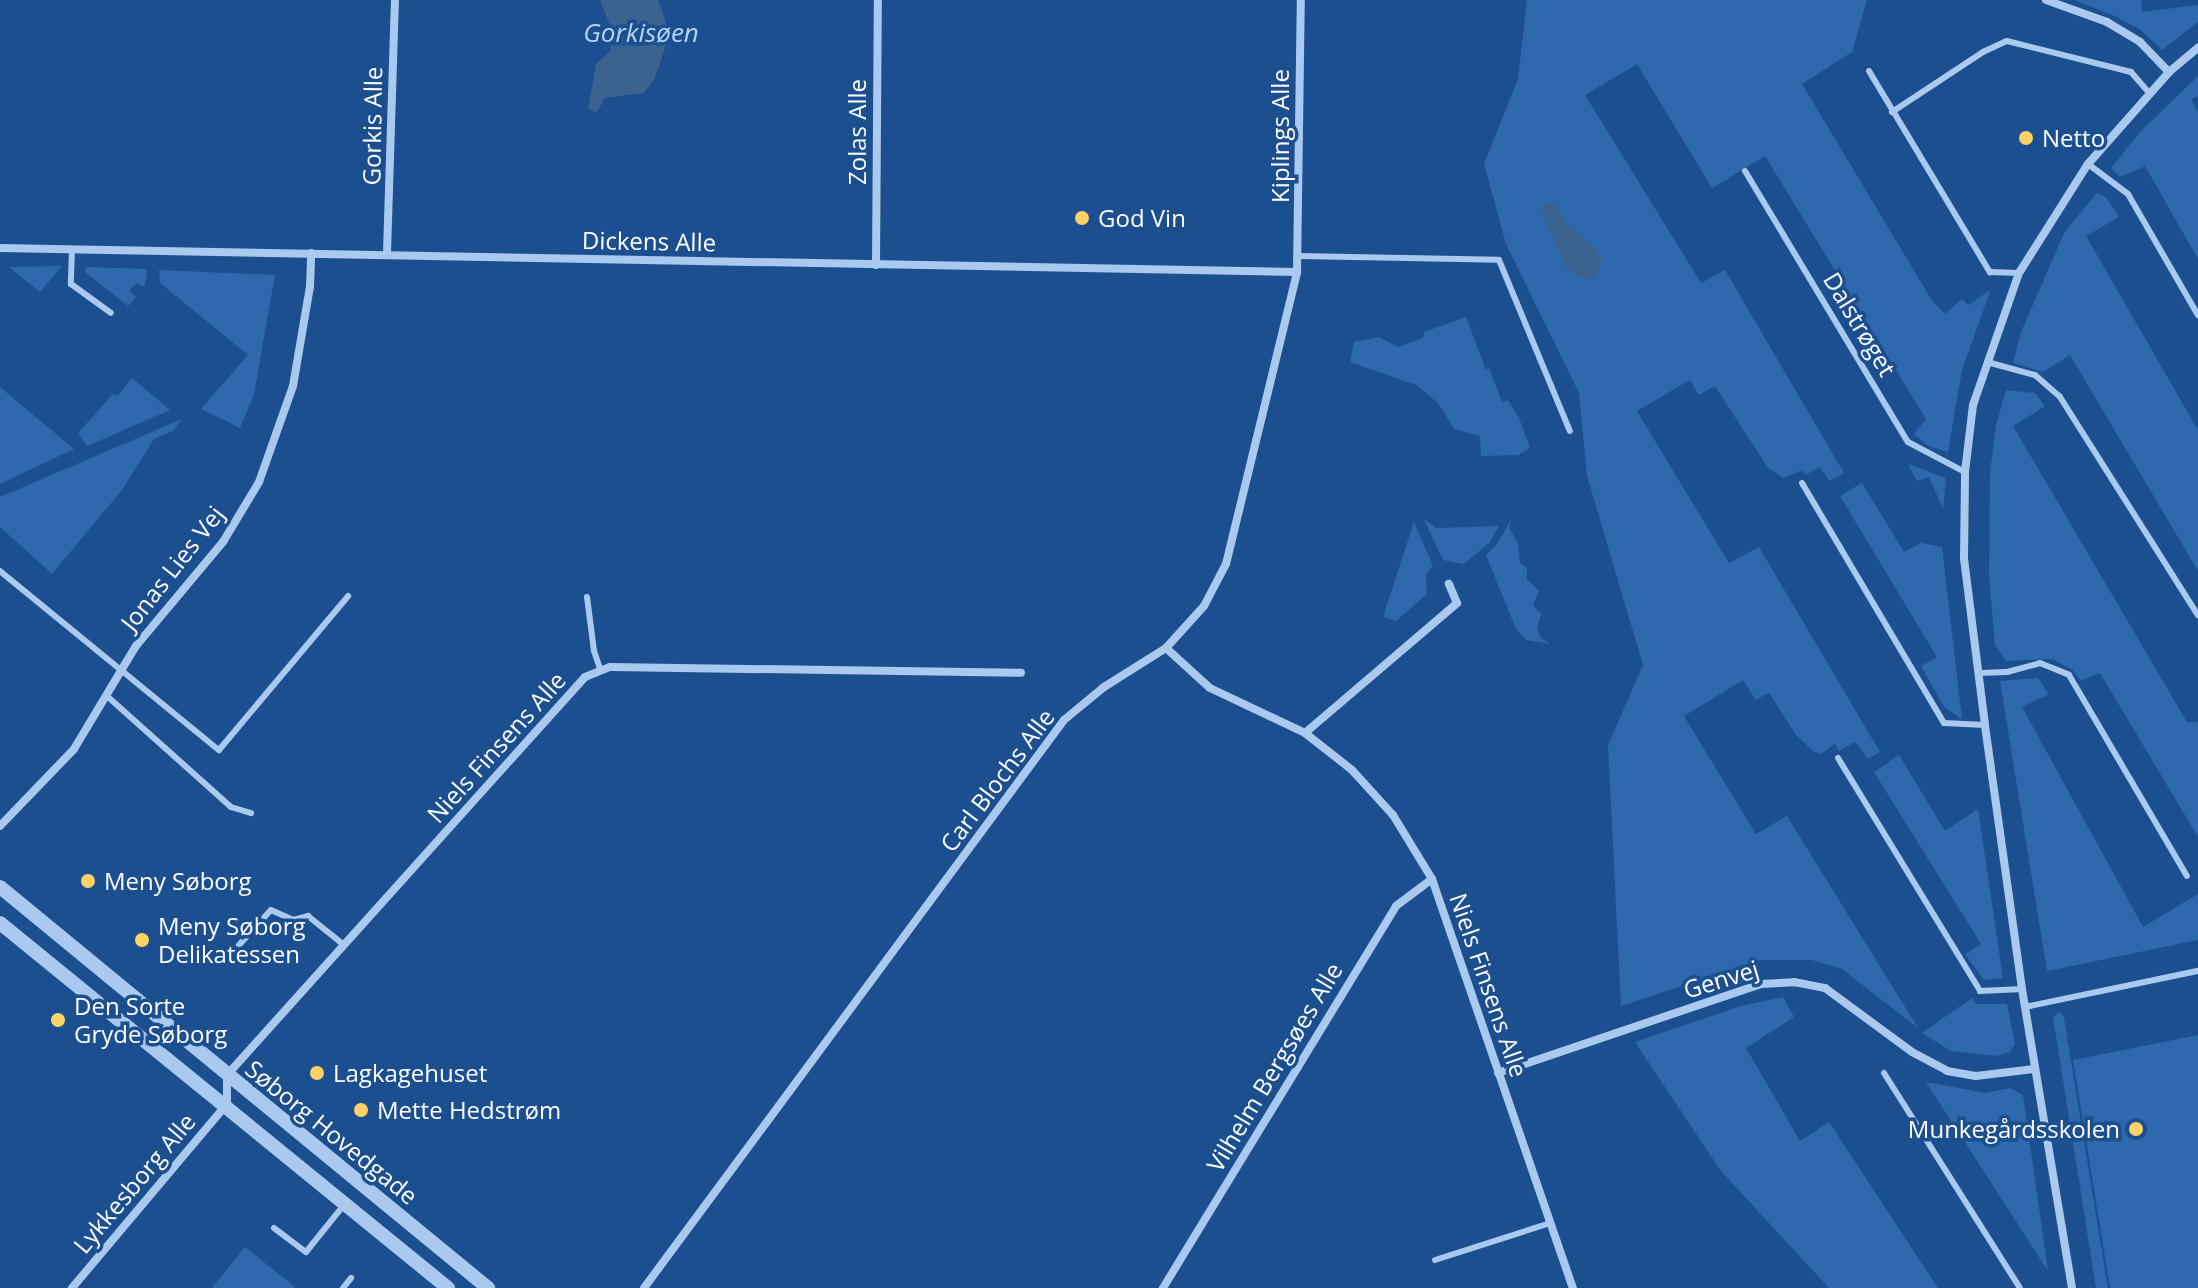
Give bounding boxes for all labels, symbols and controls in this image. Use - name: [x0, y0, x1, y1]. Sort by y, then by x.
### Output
- water label: Gorkisøen: [583, 17, 699, 49]
- street label: Gorkis Alle: [357, 66, 387, 186]
- street label: Kiplings Alle: [1266, 69, 1294, 203]
- street label: Zolas Alle: [843, 79, 871, 185]
- place label: Netto: [2042, 124, 2105, 152]
- marker: Netto: [2017, 129, 2035, 147]
- place label: God Vin: [1098, 204, 1186, 232]
- marker: God Vin: [1073, 209, 1091, 227]
- street label: Dickens Alle: [582, 225, 716, 257]
- street label: Dalstrøget: [1818, 267, 1902, 381]
- street label: Jonas Lies Vej: [114, 500, 230, 636]
- street label: Niels Finsens Alle: [421, 666, 571, 828]
- street label: Carl Blochs Alle: [934, 703, 1060, 857]
- place label: Meny Søborg: [104, 867, 252, 895]
- marker: Meny Søborg: [79, 872, 97, 890]
- street label: Niels Finsens Alle: [1444, 889, 1534, 1081]
- place label: Meny Søborg Delikatessen: [158, 912, 306, 968]
- marker: Meny Søborg Delikatessen: [133, 931, 151, 949]
- street label: Genvej: [1680, 954, 1762, 1004]
- street label: Vilhelm Bergsøes Alle: [1200, 957, 1348, 1177]
- place label: Den Sorte Gryde Søborg: [74, 992, 227, 1048]
- marker: Den Sorte Gryde Søborg: [49, 1011, 67, 1029]
- street label: Søborg Hovedgade: [240, 1054, 424, 1210]
- place label: Lagkagehuset: [333, 1059, 487, 1087]
- marker: Lagkagehuset: [308, 1064, 326, 1082]
- place label: Mette Hedstrøm: [377, 1096, 561, 1124]
- marker: Mette Hedstrøm: [352, 1101, 370, 1119]
- street label: Lykkesborg Alle: [67, 1107, 201, 1259]
- place label: Munkegårdsskolen: [1908, 1115, 2120, 1143]
- marker: Munkegårdsskolen: [2127, 1120, 2145, 1138]

